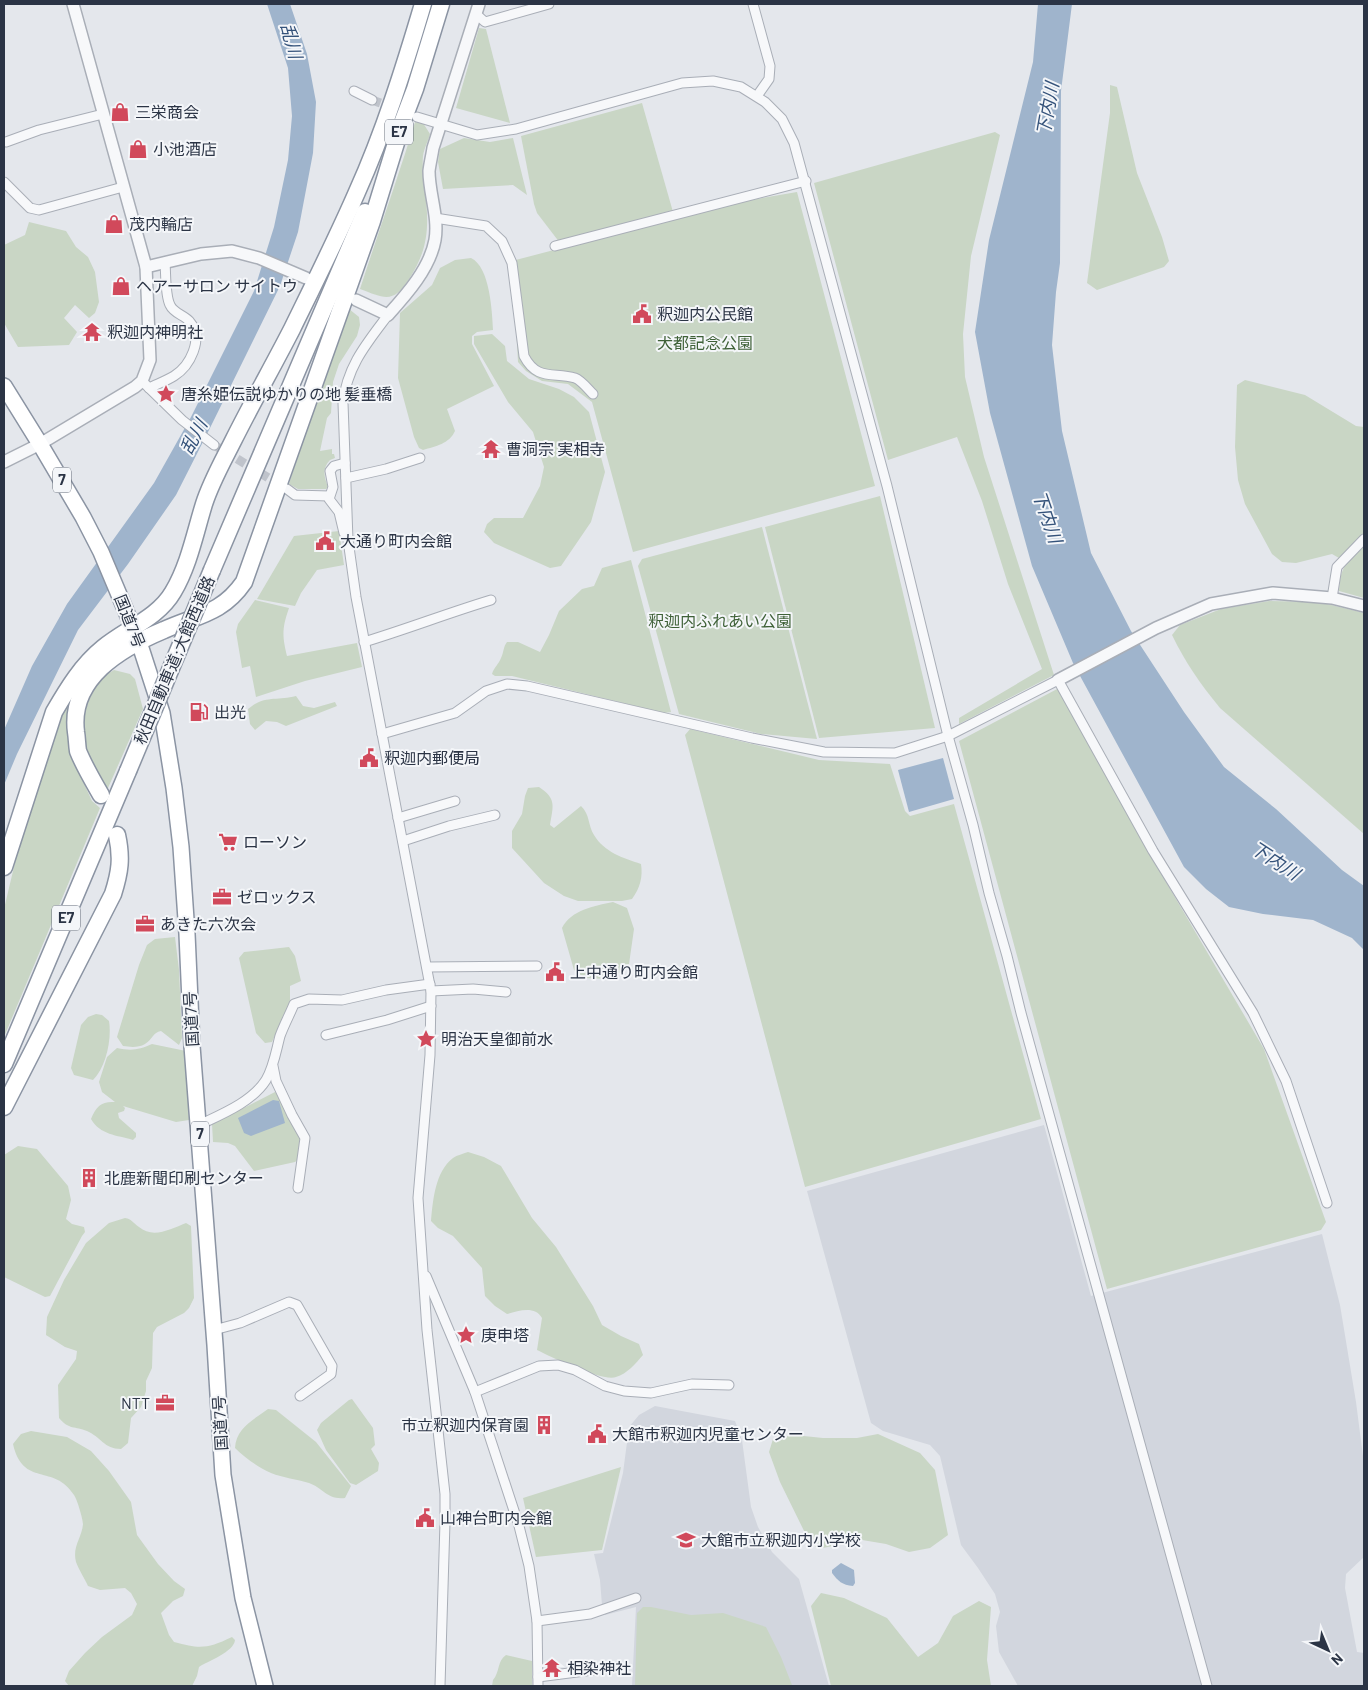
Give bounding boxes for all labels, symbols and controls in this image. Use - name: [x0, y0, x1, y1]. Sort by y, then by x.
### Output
- water label: 乱川: [277, 21, 308, 63]
- water label: 下内川: [1031, 78, 1063, 137]
- shop icon: 三栄商会: [109, 101, 131, 123]
- place label: 三栄商会: [135, 102, 199, 121]
- road number: E7: [385, 120, 413, 144]
- shop icon: 小池酒店: [127, 138, 149, 160]
- place label: 小池酒店: [153, 139, 217, 158]
- shop icon: 茂内輪店: [103, 213, 125, 235]
- place label: 茂内輪店: [129, 214, 193, 233]
- shop icon: ヘアーサロン サイトウ: [110, 275, 132, 297]
- place label: ヘアーサロン サイトウ: [136, 276, 298, 295]
- public building icon: 釈迦内公民館: [631, 303, 653, 325]
- place label: 釈迦内公民館: [657, 304, 753, 323]
- temple icon: 釈迦内神明社: [81, 321, 103, 343]
- place label: 釈迦内神明社: [107, 322, 203, 341]
- park label: 犬都記念公園: [657, 333, 753, 352]
- place icon: 唐糸姫伝説ゆかりの地 髪垂橋: [155, 383, 177, 405]
- place label: 唐糸姫伝説ゆかりの地 髪垂橋: [181, 384, 392, 403]
- water label: 乱川: [175, 414, 212, 458]
- temple icon: 曹洞宗 実相寺: [480, 438, 502, 460]
- place label: 曹洞宗 実相寺: [506, 439, 605, 458]
- road number: 7: [53, 468, 71, 492]
- water label: 下内川: [1029, 488, 1068, 548]
- public building icon: 大通り町内会館: [314, 530, 336, 552]
- place label: 大通り町内会館: [340, 531, 452, 550]
- street label: 秋田自動車道;大館西道路: [129, 573, 218, 747]
- street label: 国道7号: [111, 591, 150, 650]
- park label: 釈迦内ふれあい公園: [648, 611, 792, 630]
- fuel station icon: 出光: [188, 701, 210, 723]
- place label: 出光: [214, 702, 246, 721]
- public building icon: 釈迦内郵便局: [358, 747, 380, 769]
- place label: 釈迦内郵便局: [384, 748, 480, 767]
- supermarket icon: ローソン: [217, 831, 239, 853]
- place label: ローソン: [243, 832, 307, 851]
- water label: 下内川: [1247, 836, 1306, 885]
- office icon: ゼロックス: [211, 886, 233, 908]
- place label: ゼロックス: [237, 887, 317, 906]
- road number: E7: [52, 906, 80, 930]
- office icon: あきた六次会: [134, 913, 156, 935]
- place label: あきた六次会: [160, 914, 256, 933]
- public building icon: 上中通り町内会館: [544, 961, 566, 983]
- place label: 上中通り町内会館: [570, 962, 698, 981]
- street label: 国道7号: [180, 991, 201, 1047]
- place icon: 明治天皇御前水: [415, 1028, 437, 1050]
- place label: 明治天皇御前水: [441, 1029, 553, 1048]
- road number: 7: [191, 1122, 209, 1146]
- building icon: 北鹿新聞印刷センター: [78, 1167, 100, 1189]
- place label: 北鹿新聞印刷センター: [104, 1168, 264, 1187]
- place icon: 庚申塔: [455, 1324, 477, 1346]
- place label: 庚申塔: [481, 1325, 529, 1344]
- office icon: NTT: [154, 1392, 176, 1414]
- place label: NTT: [121, 1393, 150, 1412]
- street label: 国道7号: [209, 1395, 230, 1451]
- building icon: 市立釈迦内保育園: [533, 1414, 555, 1436]
- place label: 市立釈迦内保育園: [401, 1415, 529, 1434]
- public building icon: 大館市釈迦内児童センター: [586, 1423, 608, 1445]
- place label: 大館市釈迦内児童センター: [612, 1424, 804, 1443]
- public building icon: 山神台町内会館: [414, 1507, 436, 1529]
- place label: 山神台町内会館: [440, 1508, 552, 1527]
- school or university icon: 大館市立釈迦内小学校: [675, 1529, 697, 1551]
- place label: 大館市立釈迦内小学校: [701, 1530, 861, 1549]
- north arrow: [1303, 1625, 1353, 1675]
- text: N: [1328, 1650, 1347, 1669]
- temple icon: 相染神社: [541, 1657, 563, 1679]
- place label: 相染神社: [567, 1658, 631, 1677]

